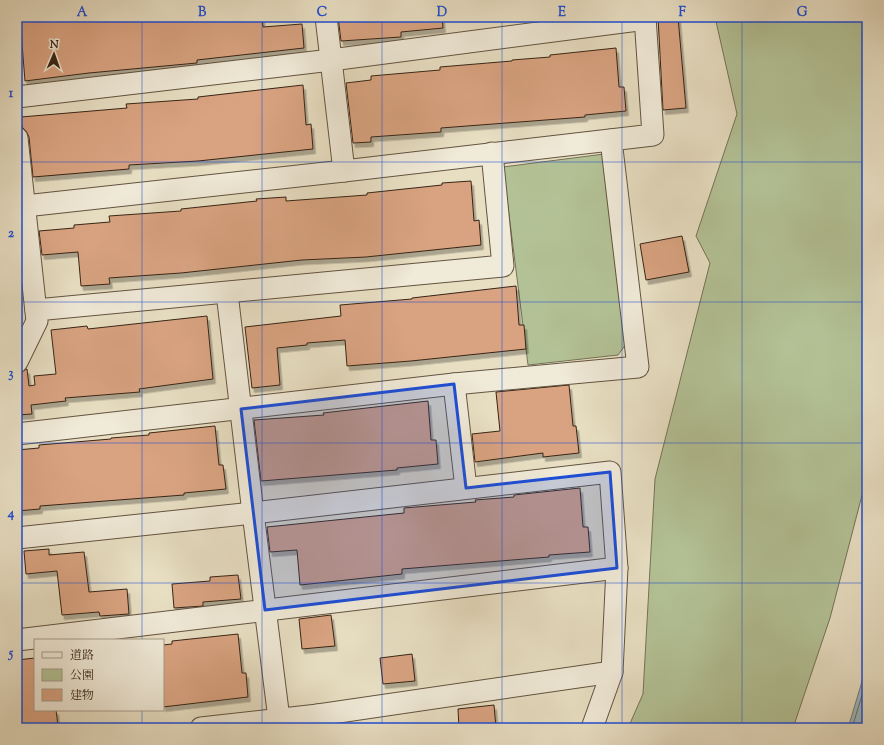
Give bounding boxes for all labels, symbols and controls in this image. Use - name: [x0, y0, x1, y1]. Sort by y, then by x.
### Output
- text: A: [77, 4, 88, 22]
- text: B: [198, 4, 207, 22]
- text: C: [317, 4, 327, 22]
- text: D: [437, 4, 447, 22]
- text: E: [558, 4, 566, 22]
- text: F: [678, 4, 686, 22]
- text: G: [797, 4, 808, 22]
- north arrow: [34, 34, 74, 74]
- text: N: [49, 37, 59, 53]
- text: 1: [9, 85, 14, 103]
- text: 2: [8, 225, 15, 243]
- text: 3: [8, 365, 14, 383]
- text: 4: [7, 505, 15, 523]
- legend: [34, 639, 164, 711]
- text: 5: [8, 645, 14, 663]
- text: 道路: [70, 647, 94, 665]
- text: 公園: [70, 667, 94, 685]
- text: 建物: [70, 687, 94, 705]

